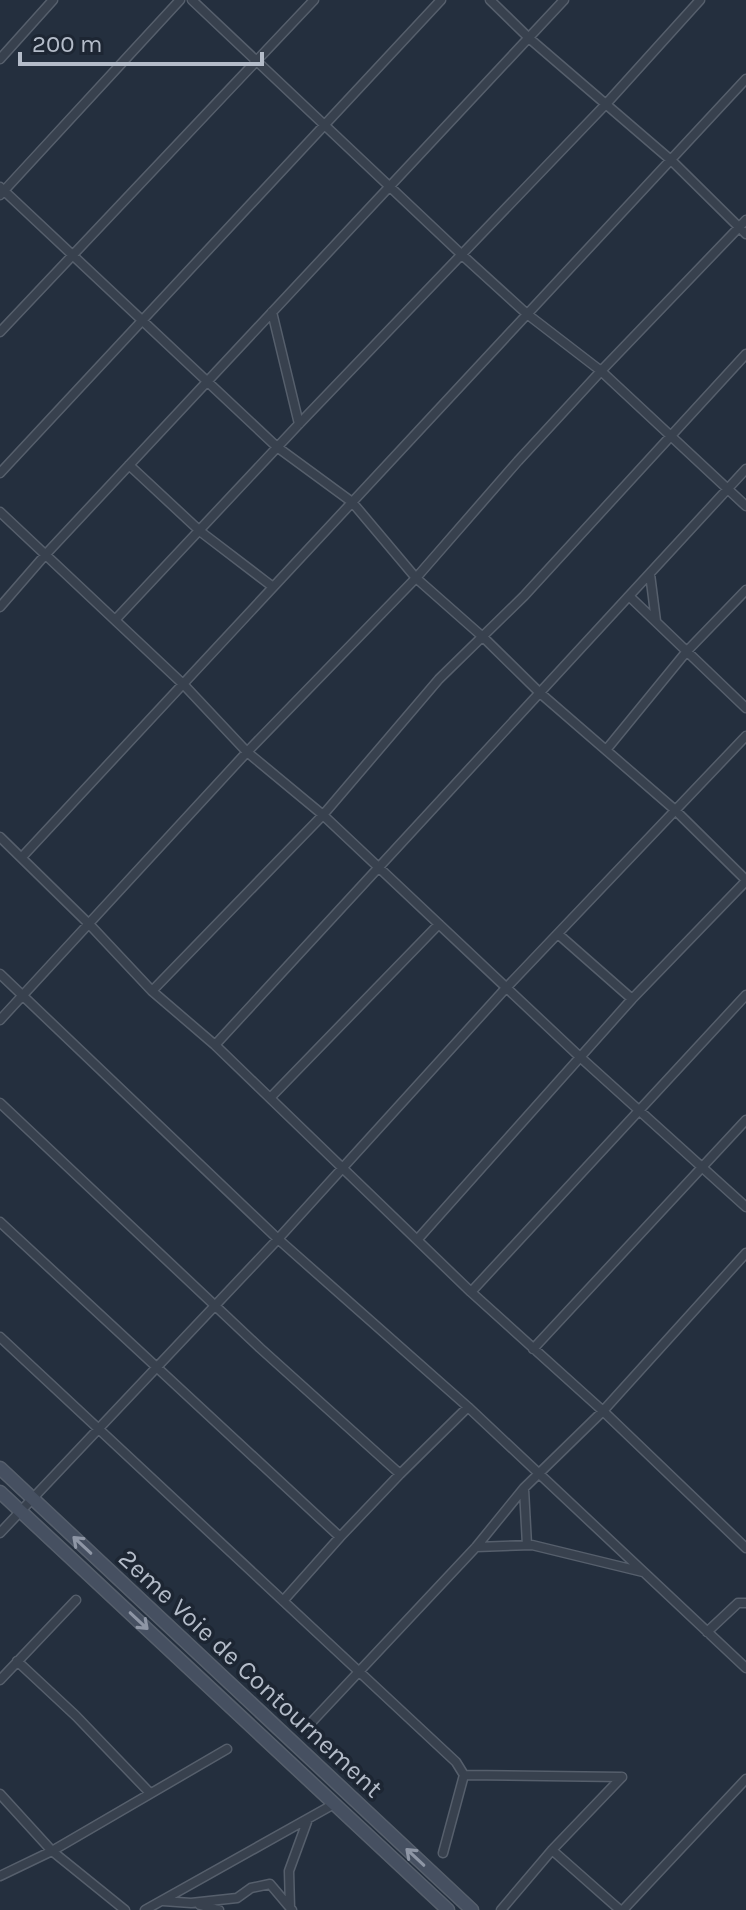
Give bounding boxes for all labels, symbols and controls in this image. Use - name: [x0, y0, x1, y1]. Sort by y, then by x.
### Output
- scale bar: [20, 16, 262, 66]
- text: 200 m: [32, 30, 103, 58]
- one-way arrow: [72, 1536, 92, 1555]
- street label: 2eme Voie de Contournement: [112, 1543, 389, 1804]
- one-way arrow: [129, 1612, 149, 1631]
- one-way arrow: [405, 1847, 425, 1866]

